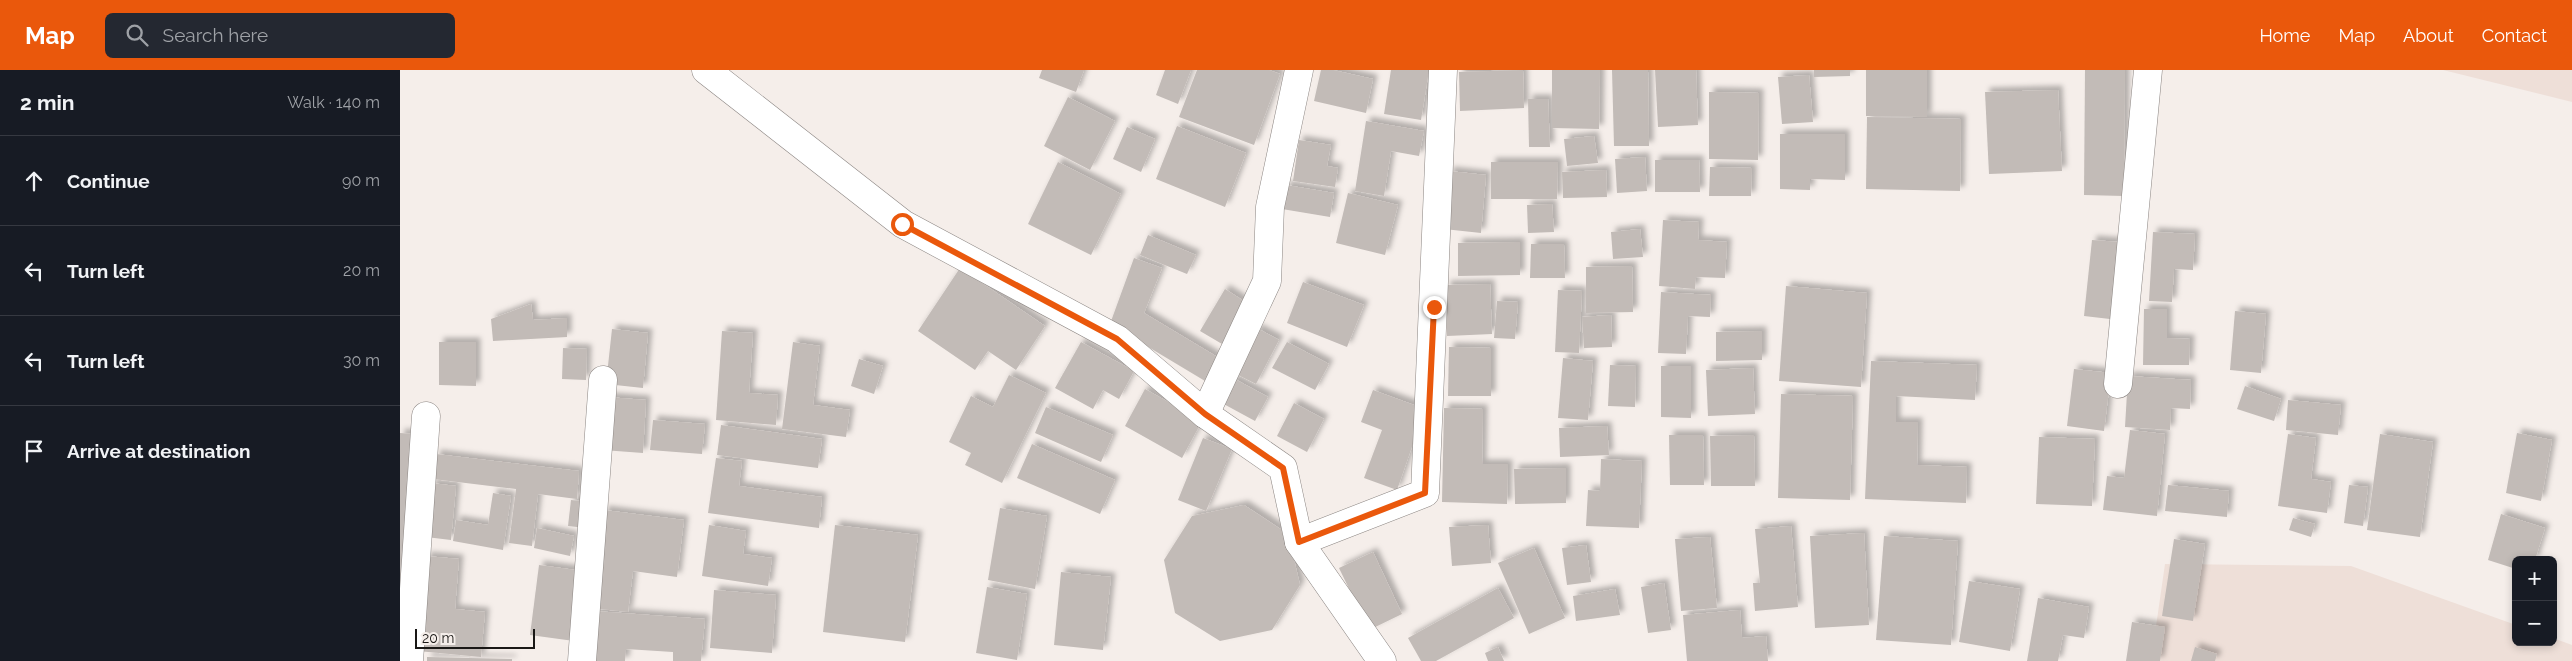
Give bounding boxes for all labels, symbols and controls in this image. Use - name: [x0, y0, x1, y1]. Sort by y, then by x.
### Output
- search box: [105, 13, 455, 58]
- text: Map: [25, 21, 75, 50]
- icon: search: [123, 21, 151, 49]
- text: Search here: [163, 24, 268, 46]
- text: Home: [2259, 25, 2310, 46]
- text: Map: [2338, 25, 2375, 46]
- text: About: [2403, 25, 2454, 46]
- text: Contact: [2482, 25, 2547, 46]
- text: 2 min: [20, 90, 74, 115]
- text: Walk · 140 m: [287, 93, 380, 112]
- icon: ahead: [20, 167, 48, 195]
- text: Continue: [67, 170, 150, 192]
- text: 90 m: [342, 171, 380, 190]
- route start: [891, 213, 914, 236]
- icon: left: [20, 257, 48, 285]
- text: Turn left: [67, 260, 144, 282]
- text: 20 m: [343, 261, 380, 280]
- route end: [1423, 296, 1446, 319]
- icon: left: [20, 347, 48, 375]
- text: Turn left: [67, 350, 144, 372]
- text: 30 m: [343, 351, 380, 370]
- icon: arrive: [20, 437, 48, 465]
- text: Arrive at destination: [67, 440, 251, 462]
- map controls: [2512, 556, 2557, 646]
- button: +: [2512, 556, 2557, 601]
- button: −: [2512, 601, 2557, 646]
- scale bar: [415, 626, 535, 649]
- text: 20 m: [422, 630, 454, 646]

